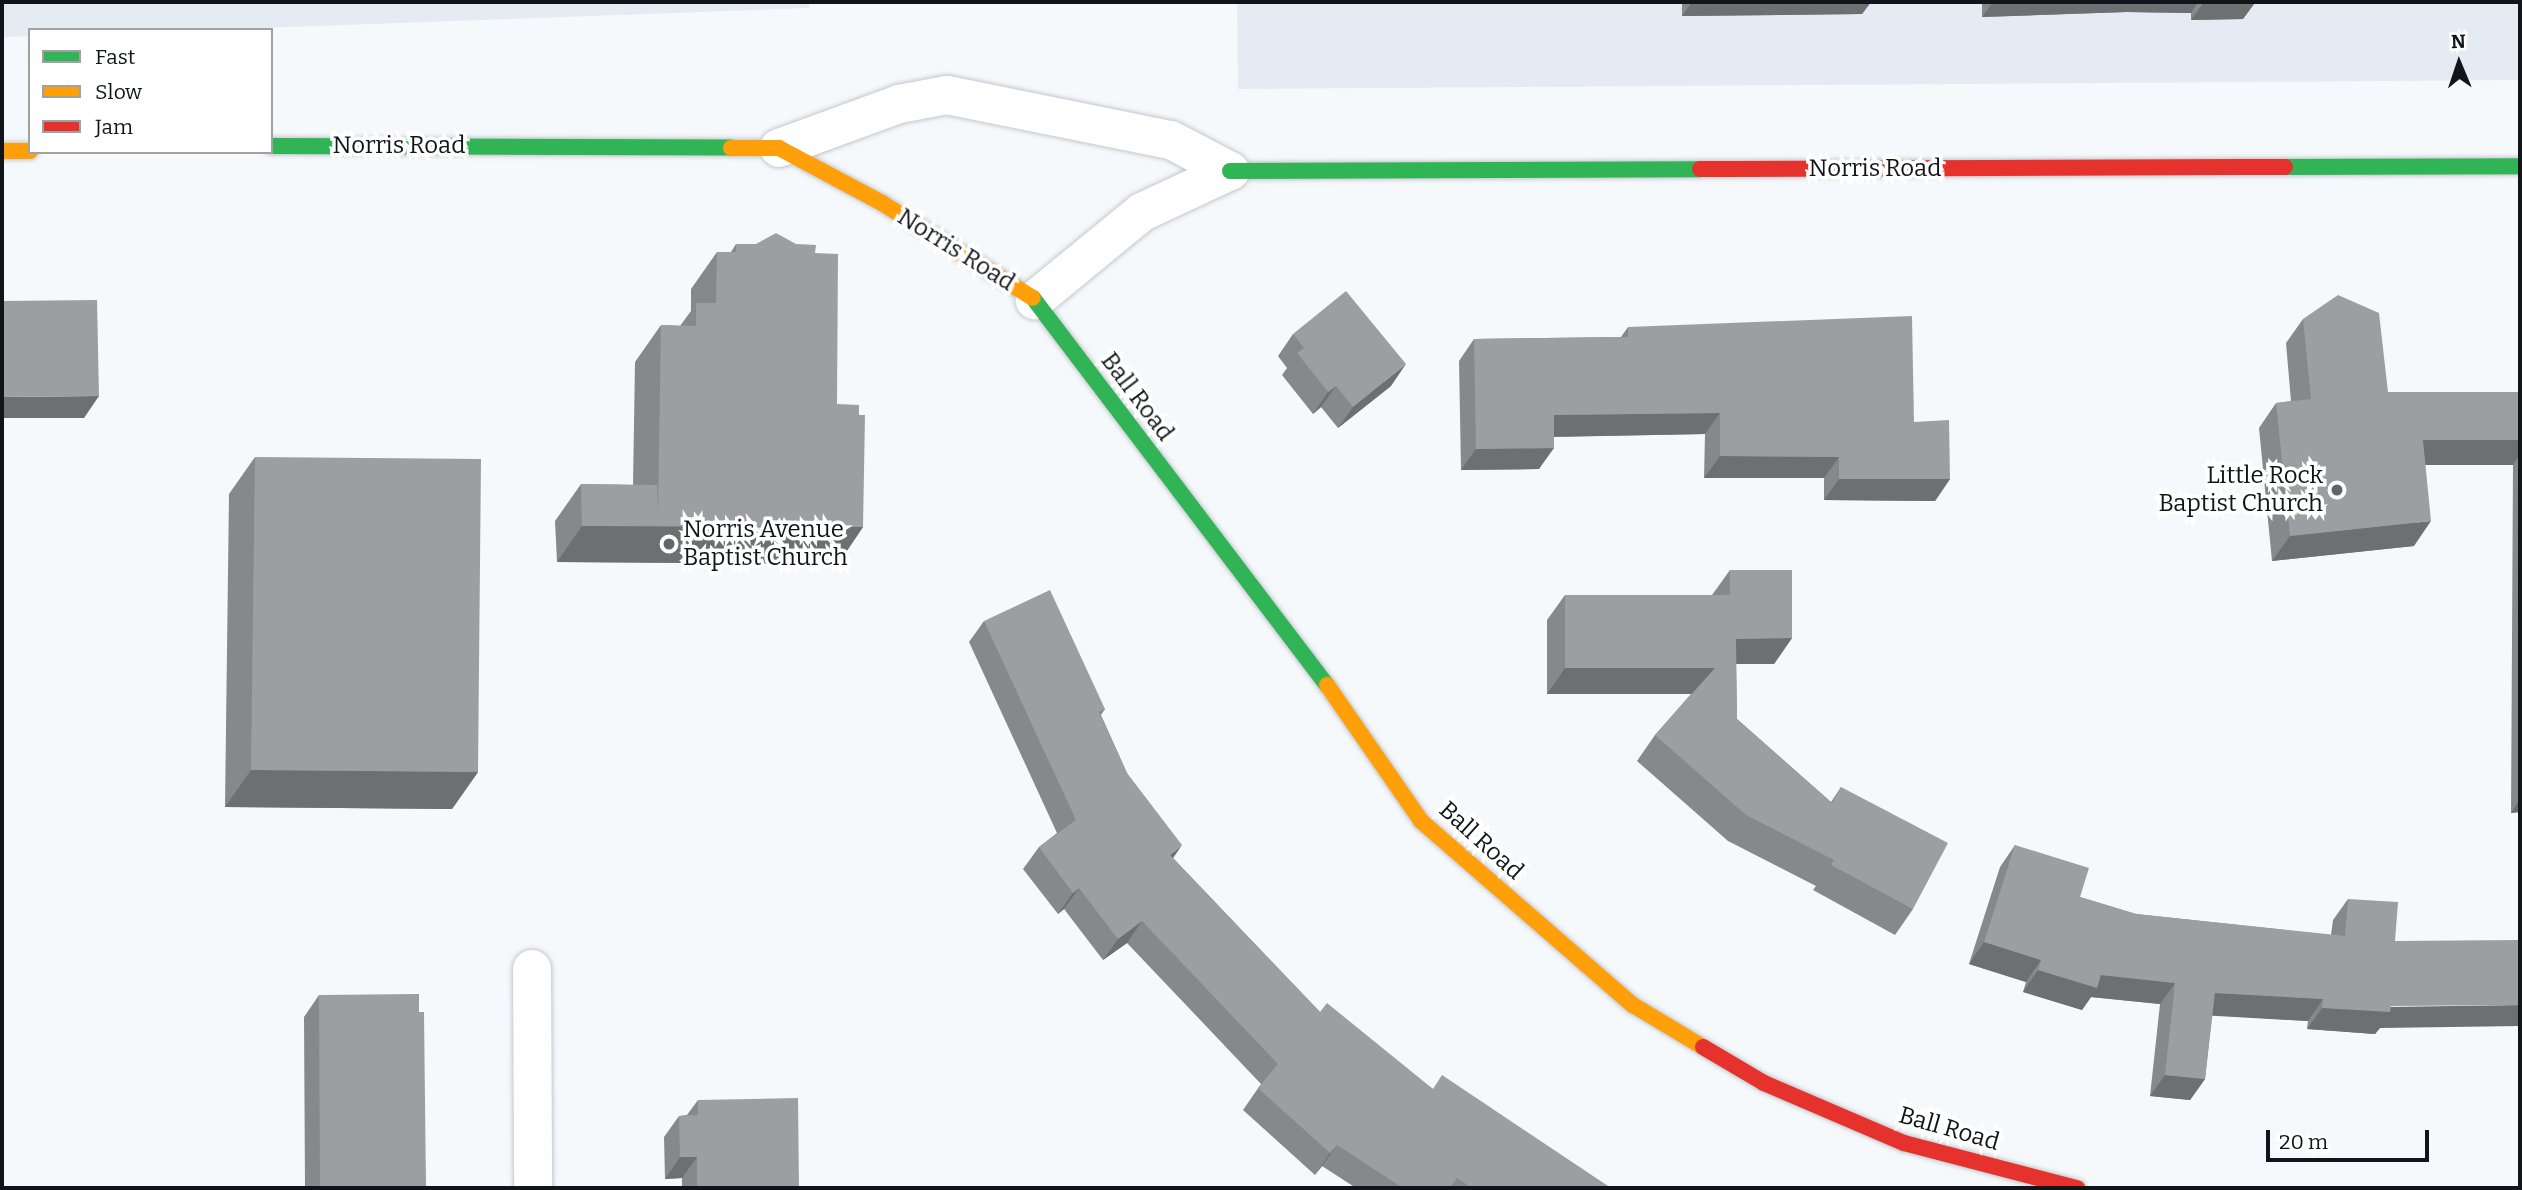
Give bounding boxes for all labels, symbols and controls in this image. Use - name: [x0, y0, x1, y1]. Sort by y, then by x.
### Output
- legend: [28, 28, 273, 154]
- north arrow: [2424, 28, 2494, 98]
- text: N: [2451, 30, 2466, 53]
- text: Fast: [95, 44, 135, 70]
- text: Slow: [95, 79, 142, 105]
- text: Jam: [95, 114, 133, 140]
- street label: Norris Road: [333, 132, 465, 160]
- street label: Norris Road: [1809, 155, 1941, 183]
- street label: Norris Road: [892, 203, 1020, 297]
- street label: Ball Road: [1094, 347, 1180, 447]
- place label: Little Rock Baptist Church: [2158, 462, 2323, 518]
- marker: Little Rock Baptist Church: [2329, 482, 2345, 498]
- place label: Norris Avenue Baptist Church: [683, 516, 848, 572]
- marker: Norris Avenue Baptist Church: [661, 536, 677, 552]
- street label: Ball Road: [1433, 796, 1529, 886]
- street label: Ball Road: [1895, 1101, 2003, 1157]
- scale bar: [2270, 1116, 2433, 1160]
- text: 20 m: [2279, 1129, 2328, 1155]

